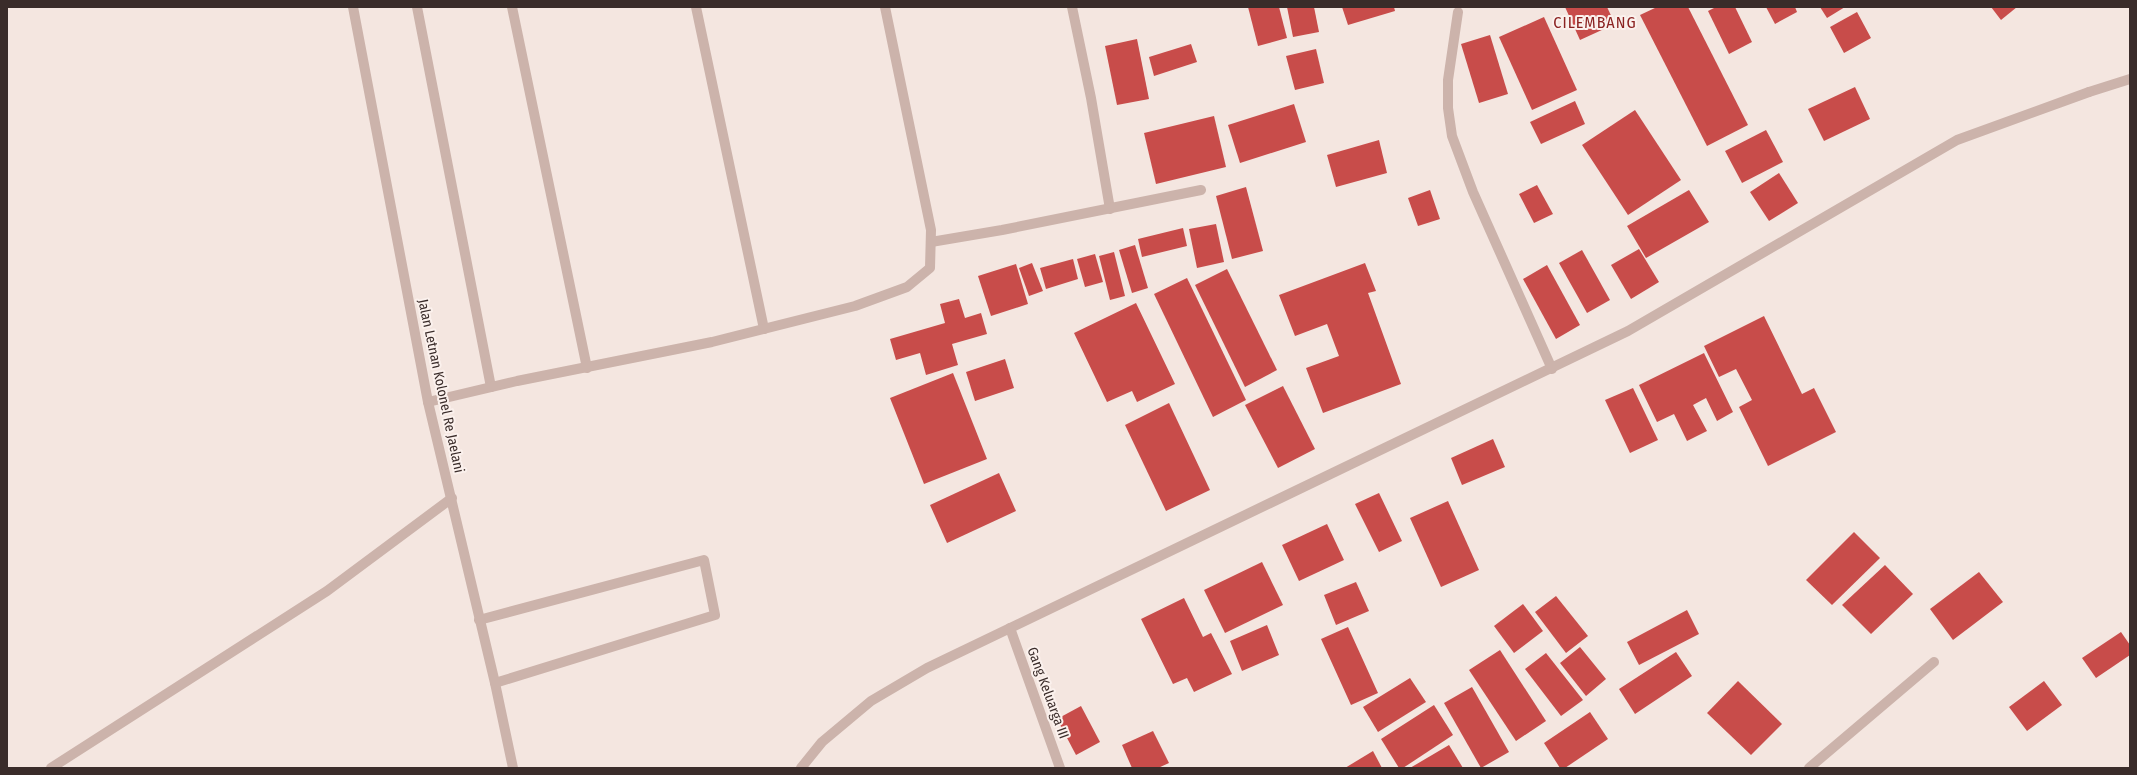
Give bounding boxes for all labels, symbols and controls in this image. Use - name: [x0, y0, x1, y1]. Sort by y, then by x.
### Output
- district label: CILEMBANG: [1553, 13, 1637, 32]
- street label: Jalan Letnan Kolonel Re Jaelani: [414, 297, 468, 475]
- street label: Gang Keluarga III: [1024, 645, 1072, 741]

